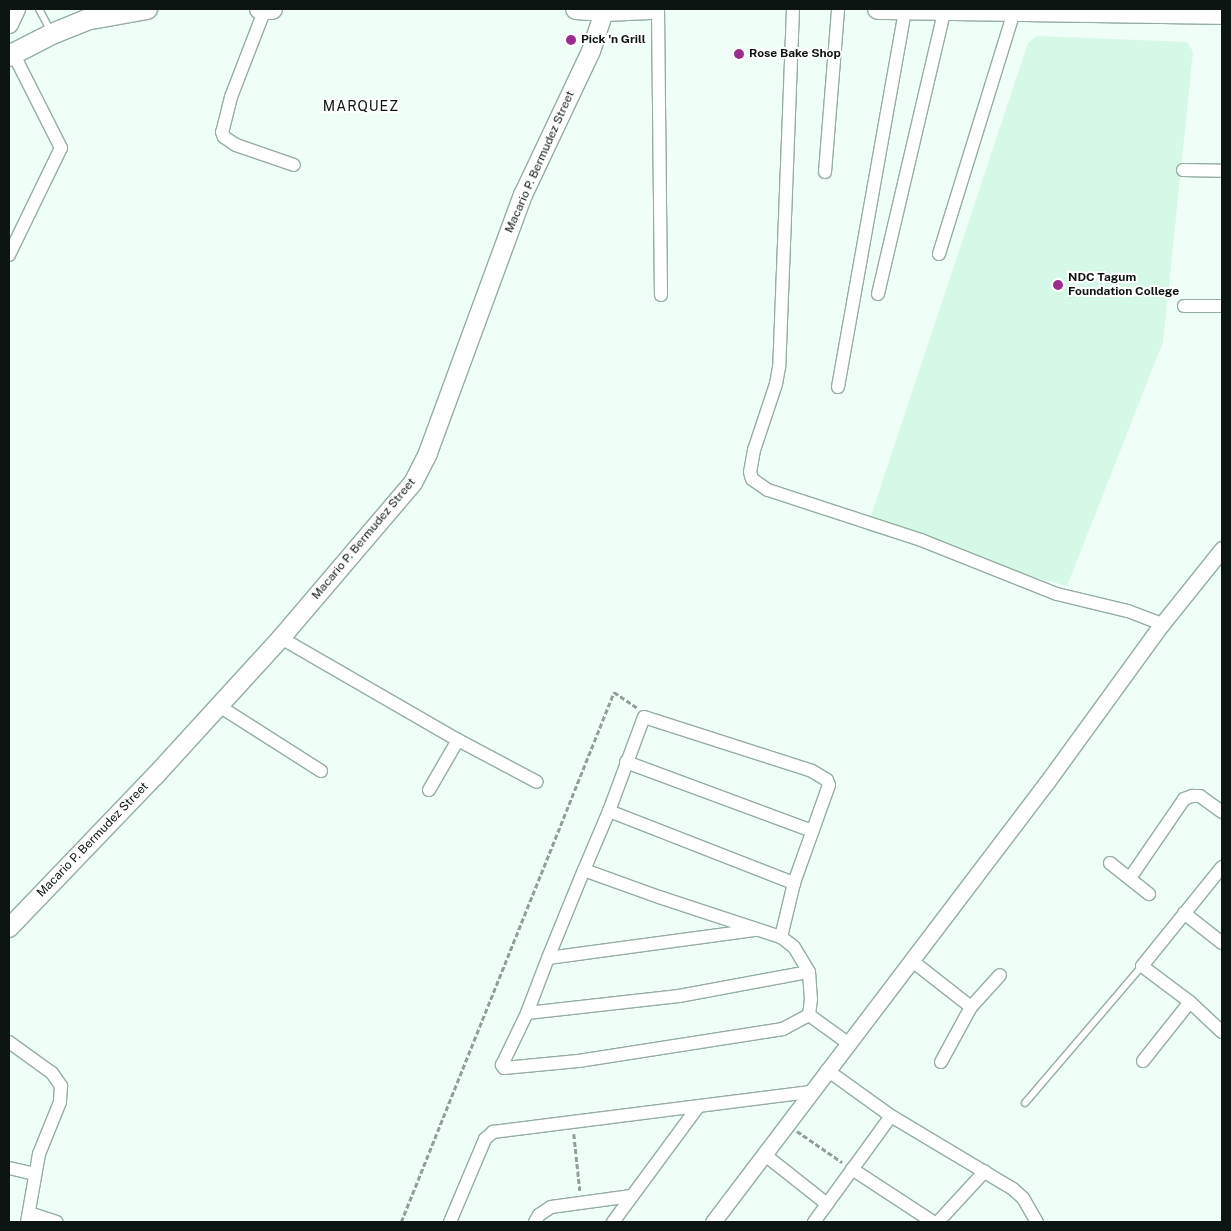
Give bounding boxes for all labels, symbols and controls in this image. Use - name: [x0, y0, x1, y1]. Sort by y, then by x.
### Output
- place label: Pick 'n Grill: [581, 33, 646, 47]
- marker: Pick 'n Grill: [565, 34, 577, 46]
- place label: Rose Bake Shop: [749, 47, 841, 61]
- marker: Rose Bake Shop: [733, 48, 745, 60]
- street label: Macario P. Bermudez Street: [502, 89, 578, 235]
- district label: MARQUEZ: [322, 98, 400, 114]
- place label: NDC Tagum Foundation College: [1068, 271, 1179, 299]
- marker: NDC Tagum Foundation College: [1052, 279, 1064, 291]
- street label: Macario P. Bermudez Street: [309, 475, 419, 603]
- street label: Macario P. Bermudez Street: [34, 780, 152, 900]

